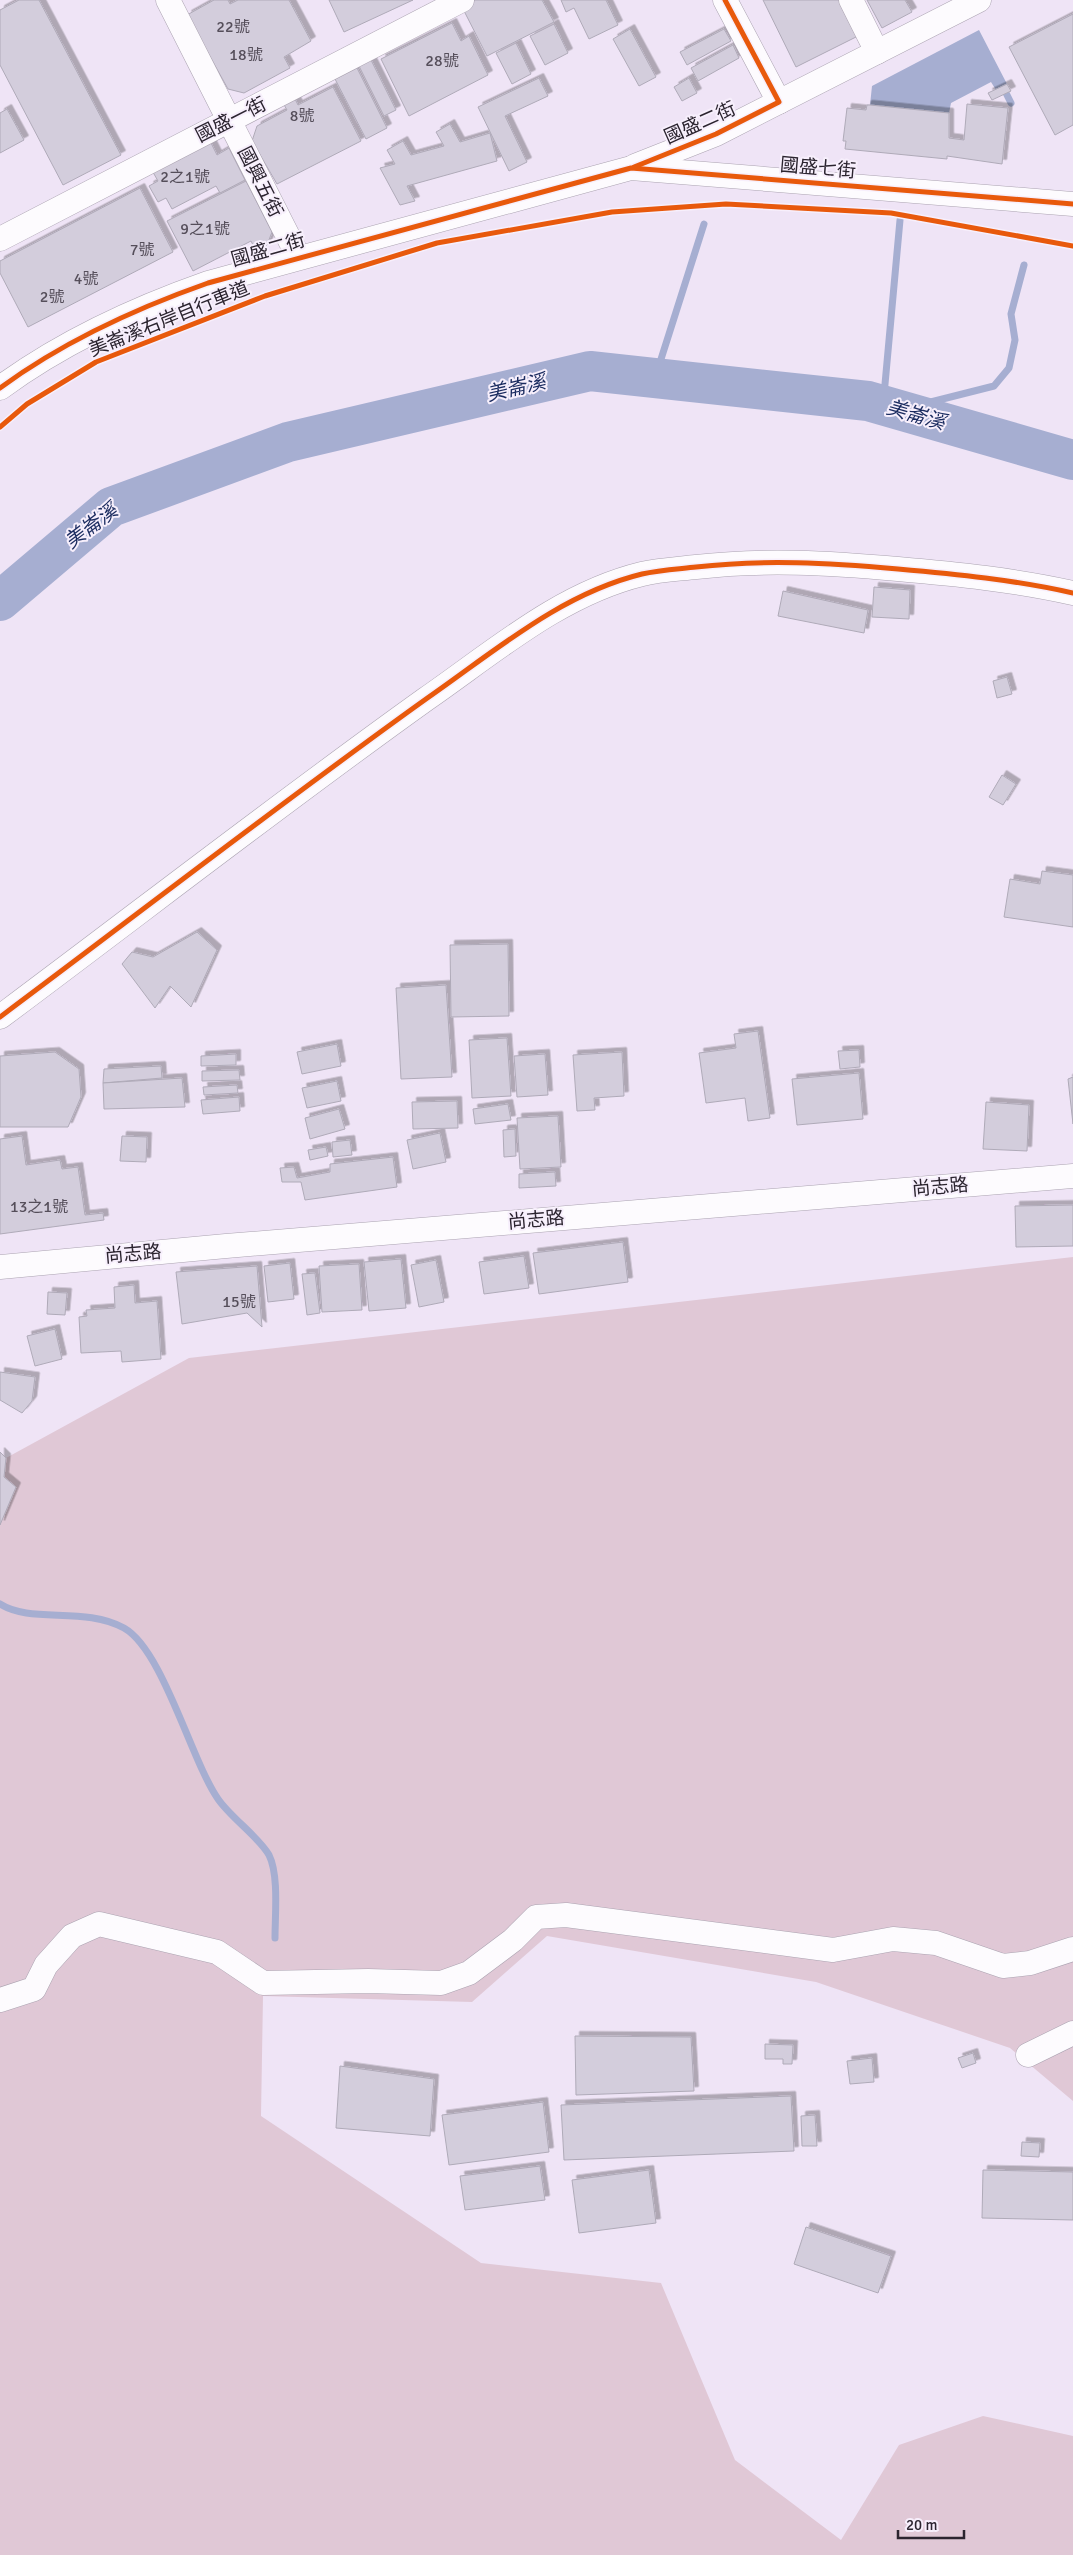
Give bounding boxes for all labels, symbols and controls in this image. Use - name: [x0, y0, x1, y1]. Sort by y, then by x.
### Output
- house number: 22號: [216, 17, 250, 37]
- house number: 18號: [229, 45, 263, 65]
- house number: 28號: [425, 51, 459, 71]
- street label: 國盛一街: [192, 92, 270, 148]
- street label: 國盛二街: [660, 97, 740, 149]
- house number: 8號: [290, 106, 314, 126]
- street label: 國興五街: [232, 143, 288, 221]
- street label: 國盛七街: [779, 153, 857, 183]
- house number: 2之1號: [160, 167, 210, 187]
- house number: 9之1號: [180, 219, 230, 239]
- street label: 國盛二街: [228, 228, 308, 272]
- house number: 7號: [130, 240, 154, 260]
- house number: 4號: [74, 269, 98, 289]
- street label: 美崙溪右岸自行車道: [85, 276, 253, 362]
- house number: 2號: [40, 287, 64, 307]
- water label: 美崙溪: [484, 368, 551, 407]
- water label: 美崙溪: [884, 395, 951, 436]
- water label: 美崙溪: [60, 496, 125, 554]
- street label: 尚志路: [911, 1173, 969, 1201]
- house number: 13之1號: [10, 1197, 68, 1217]
- street label: 尚志路: [507, 1206, 565, 1234]
- street label: 尚志路: [104, 1240, 162, 1268]
- house number: 15號: [222, 1292, 256, 1312]
- scale bar: [898, 2508, 964, 2540]
- text: 20 m: [906, 2516, 937, 2534]

